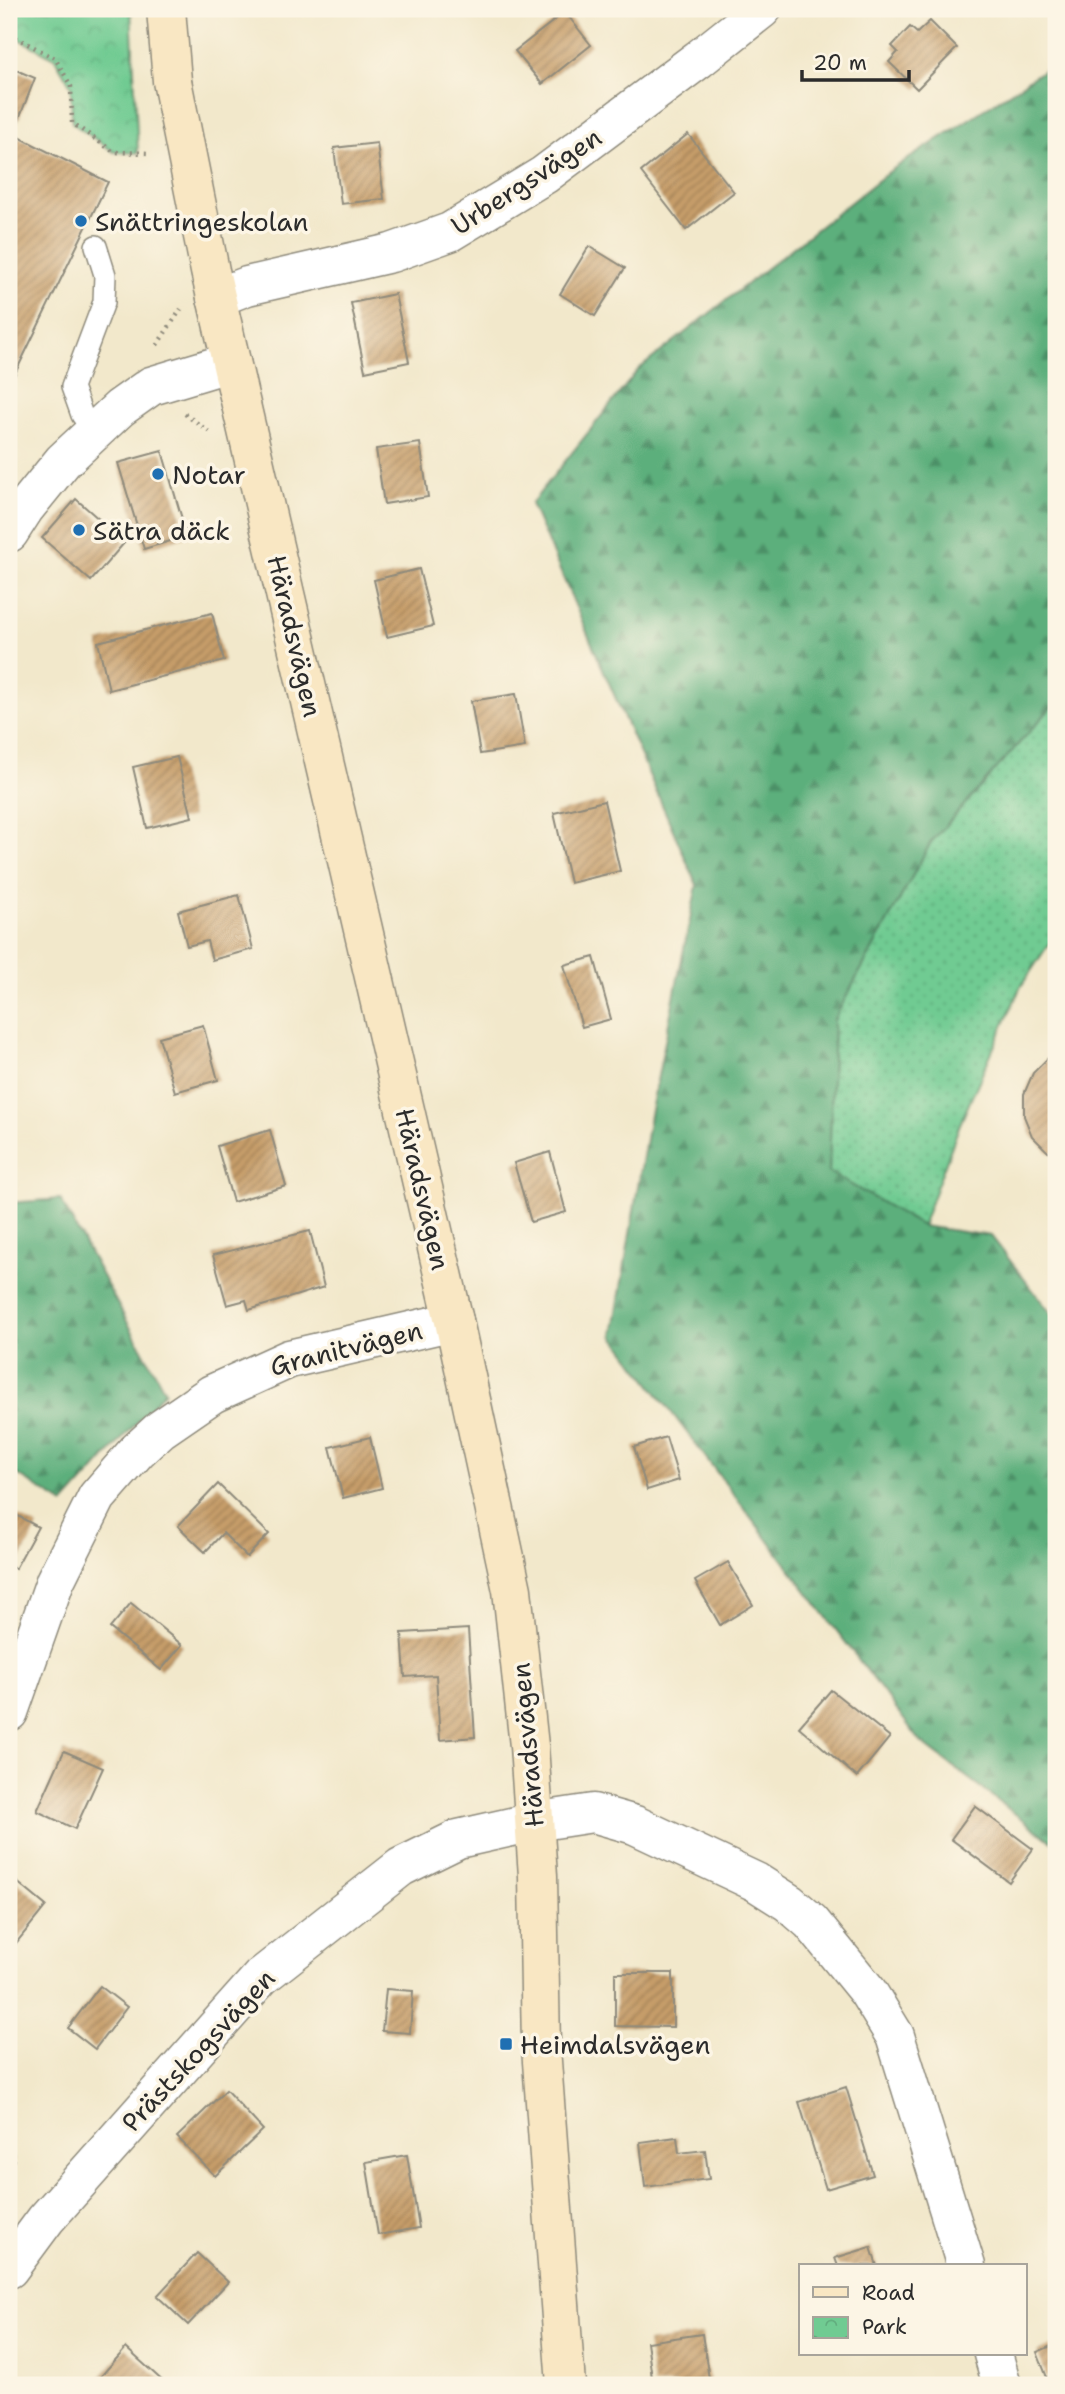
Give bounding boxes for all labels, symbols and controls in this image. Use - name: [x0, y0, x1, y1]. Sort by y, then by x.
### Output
- scale bar: [802, 38, 909, 82]
- text: 20 m: [813, 49, 867, 77]
- street label: Urbergsvägen: [444, 119, 608, 243]
- place label: Snättringeskolan: [95, 204, 309, 239]
- marker: Snättringeskolan: [73, 213, 89, 229]
- place label: Notar: [172, 457, 246, 492]
- marker: Notar: [150, 466, 166, 482]
- place label: Sätra däck: [93, 513, 230, 548]
- marker: Sätra däck: [71, 522, 87, 538]
- street label: Häradsvägen: [259, 552, 331, 720]
- street label: Häradsvägen: [387, 1105, 459, 1273]
- street label: Granitvägen: [266, 1312, 426, 1384]
- street label: Häradsvägen: [502, 1661, 552, 1829]
- street label: Prästskogsvägen: [113, 1961, 283, 2139]
- place label: Heimdalsvägen: [520, 2027, 710, 2062]
- marker: Heimdalsvägen: [498, 2036, 514, 2052]
- legend: [799, 2264, 1026, 2356]
- text: Road: [862, 2279, 915, 2307]
- text: Park: [862, 2313, 907, 2341]

